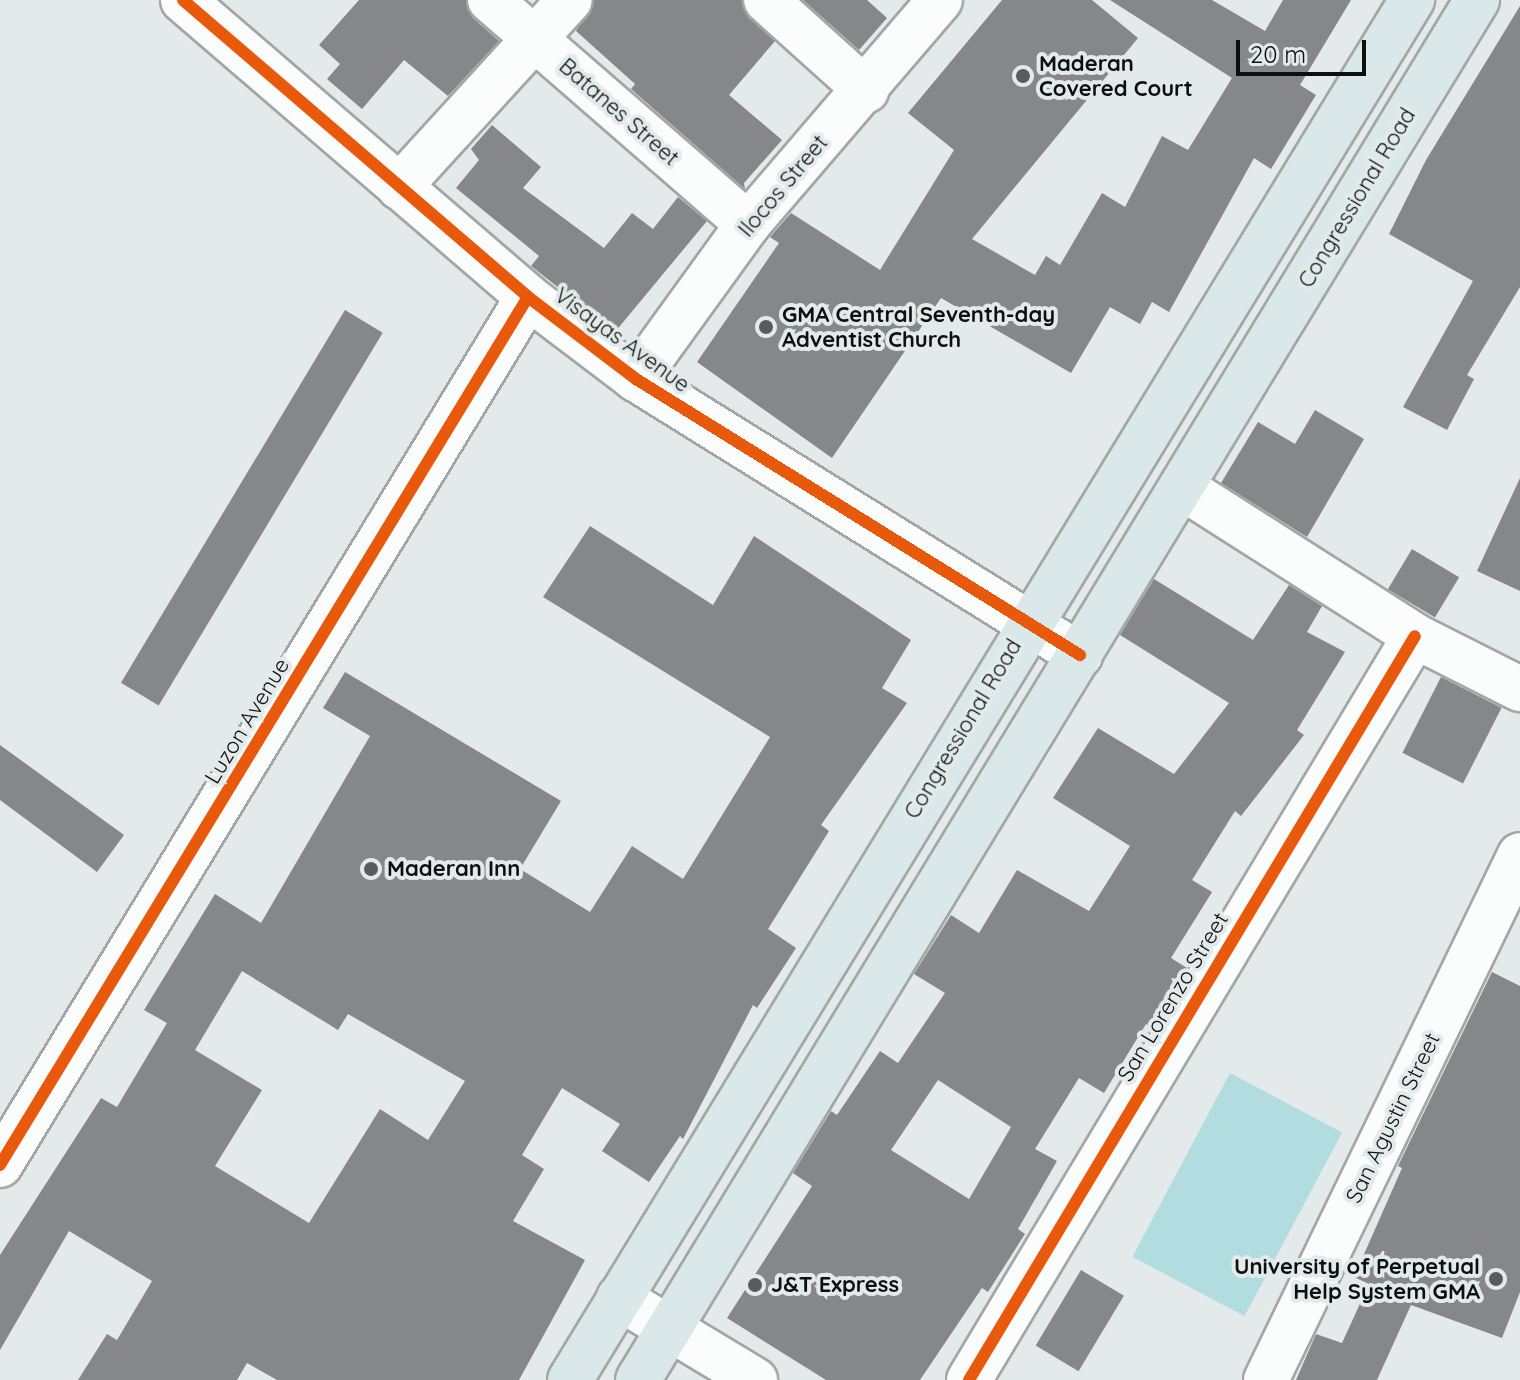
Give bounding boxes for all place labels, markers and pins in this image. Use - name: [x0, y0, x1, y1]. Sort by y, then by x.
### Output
- place label: Maderan Covered Court: [1039, 50, 1193, 102]
- marker: Maderan Covered Court: [1014, 67, 1032, 85]
- place label: GMA Central Seventh-day Adventist Church: [782, 301, 1055, 352]
- marker: GMA Central Seventh-day Adventist Church: [757, 318, 775, 336]
- place label: Maderan Inn: [387, 856, 520, 882]
- marker: Maderan Inn: [362, 860, 380, 878]
- place label: University of Perpetual Help System GMA: [1234, 1253, 1480, 1304]
- marker: University of Perpetual Help System GMA: [1487, 1270, 1505, 1288]
- place label: J&T Express: [771, 1272, 899, 1298]
- marker: J&T Express: [746, 1276, 764, 1294]

